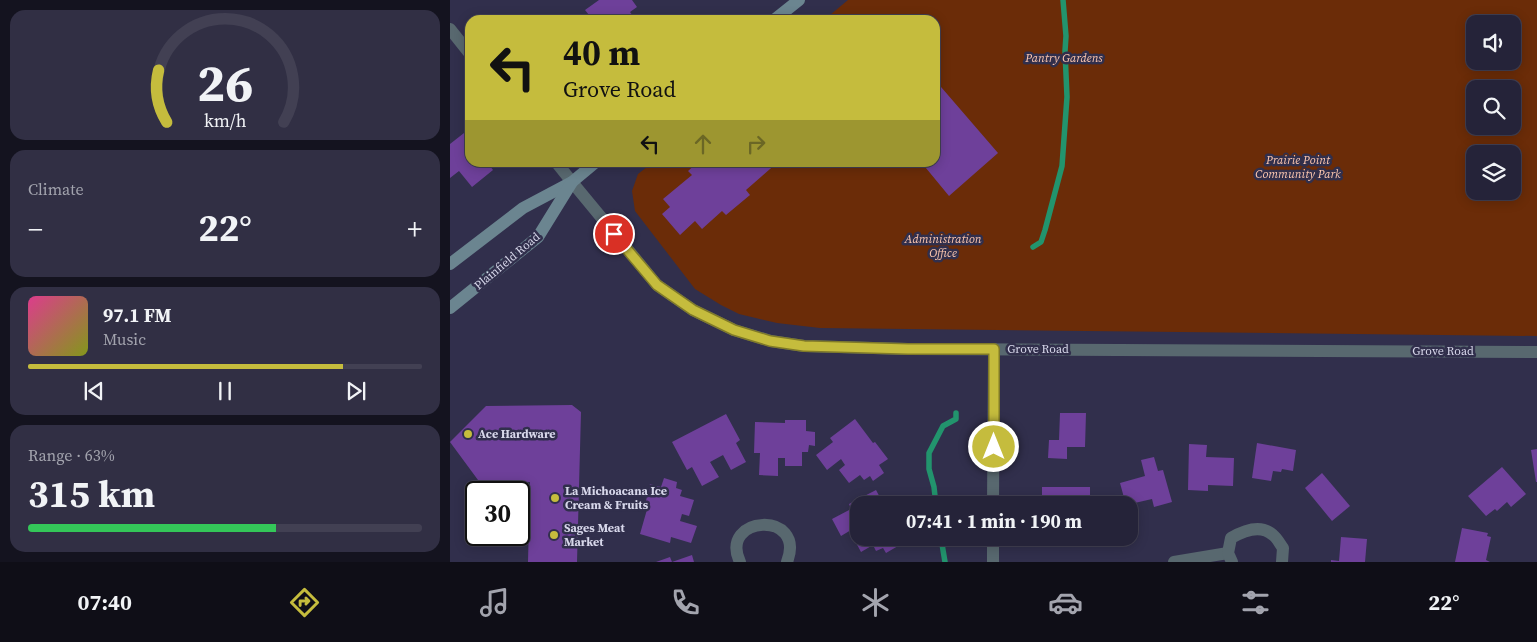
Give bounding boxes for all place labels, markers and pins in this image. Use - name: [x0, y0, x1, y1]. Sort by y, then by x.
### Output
- pin: [593, 213, 635, 255]
- place label: Ace Hardware: [478, 426, 556, 442]
- marker: Ace Hardware: [462, 428, 474, 440]
- place label: La Michoacana Ice Cream & Fruits: [565, 483, 667, 513]
- marker: La Michoacana Ice Cream & Fruits: [549, 492, 561, 504]
- place label: Sages Meat Market: [564, 520, 625, 550]
- marker: Sages Meat Market: [548, 529, 560, 541]

